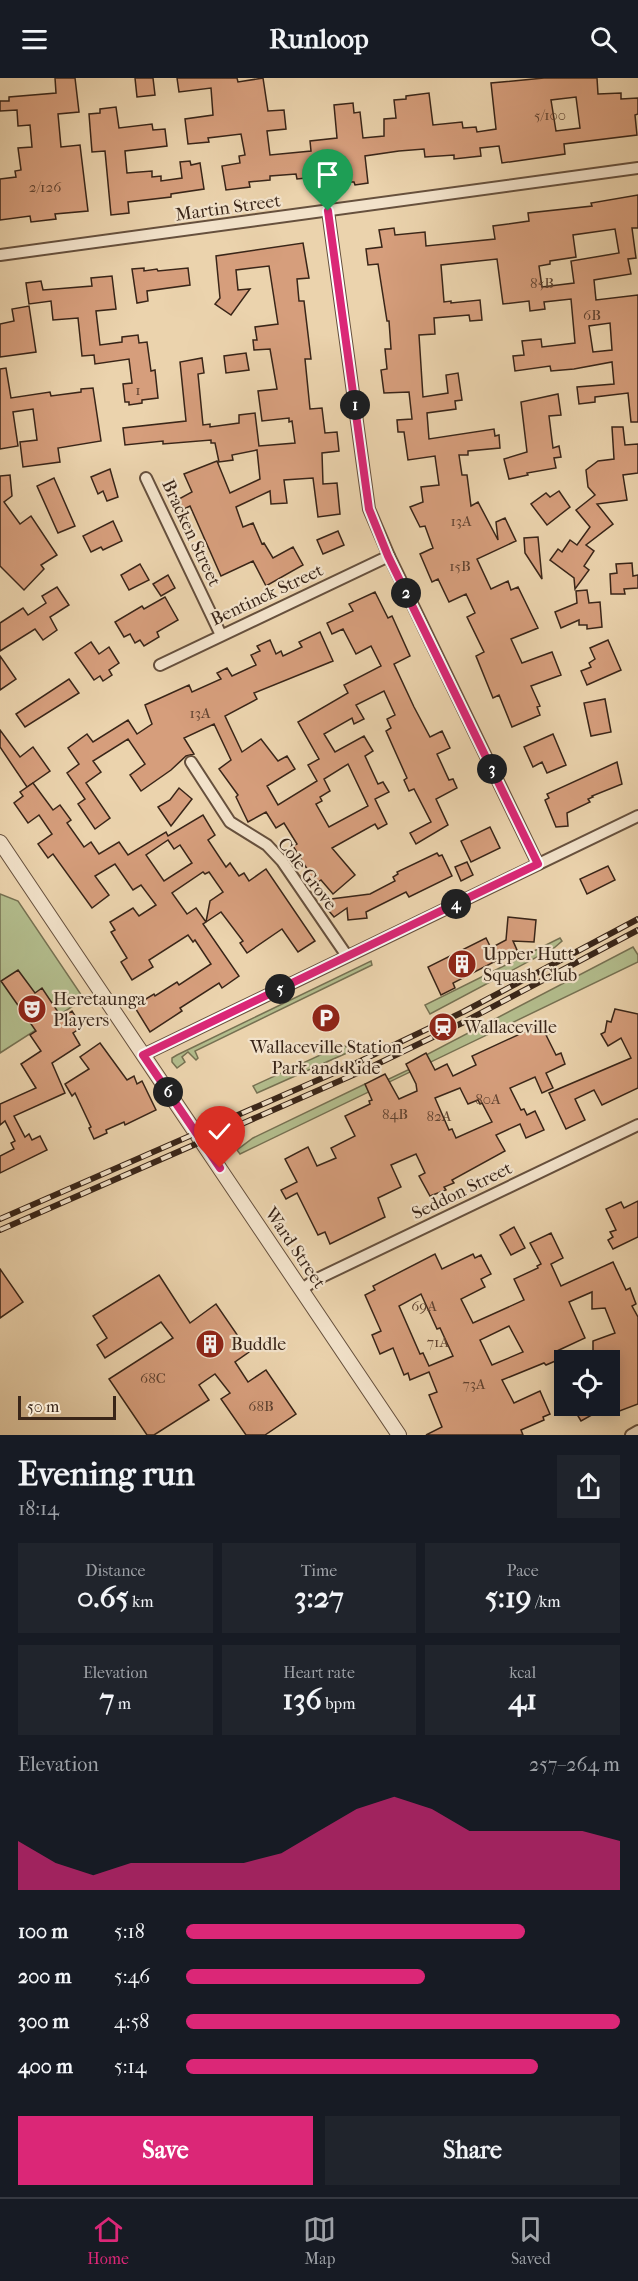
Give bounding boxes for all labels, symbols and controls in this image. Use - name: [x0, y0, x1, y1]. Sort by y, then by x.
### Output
- icon: menu: [18, 23, 51, 56]
- text: Runloop: [269, 23, 369, 55]
- icon: search: [587, 23, 620, 56]
- house number: 5/100: [534, 106, 566, 124]
- pin: [302, 149, 353, 211]
- icon: arrive: [311, 158, 344, 191]
- house number: 2/126: [29, 178, 62, 196]
- street label: Martin Street: [174, 190, 283, 226]
- house number: 85B: [530, 274, 554, 292]
- house number: 6B: [583, 306, 601, 324]
- house number: 1: [135, 381, 141, 399]
- pin: 1: [340, 390, 370, 420]
- text: 1: [352, 395, 358, 414]
- street label: Bracken Street: [157, 476, 225, 590]
- house number: 13A: [450, 512, 472, 530]
- house number: 15B: [449, 557, 471, 575]
- street label: Bentinck Street: [207, 560, 327, 630]
- pin: 2: [391, 578, 421, 608]
- text: 2: [402, 583, 410, 602]
- house number: 13A: [189, 704, 211, 722]
- pin: 3: [477, 754, 507, 784]
- text: 3: [489, 759, 495, 778]
- street label: Cole Grove: [273, 834, 341, 914]
- pin: 4: [441, 889, 471, 919]
- text: 4: [451, 894, 461, 913]
- place label: Upper Hutt Squash Club: [483, 944, 577, 986]
- building icon: Upper Hutt Squash Club: [446, 948, 478, 980]
- pin: 5: [265, 974, 295, 1004]
- text: 5: [277, 979, 283, 998]
- place label: Heretaunga Players: [53, 989, 146, 1031]
- theatre icon: Heretaunga Players: [16, 993, 48, 1025]
- parking icon: Wallaceville Station Park and Ride: [310, 1002, 342, 1034]
- station icon: Wallaceville: [427, 1011, 459, 1043]
- place label: Wallaceville: [463, 1017, 557, 1038]
- place label: Wallaceville Station Park and Ride: [249, 1037, 402, 1079]
- pin: 6: [153, 1077, 183, 1107]
- text: 6: [164, 1082, 172, 1101]
- house number: 80A: [475, 1090, 501, 1108]
- house number: 84B: [382, 1105, 408, 1123]
- pin: [194, 1106, 245, 1168]
- house number: 82A: [427, 1107, 452, 1125]
- icon: check: [203, 1115, 236, 1148]
- street label: Seddon Street: [409, 1158, 516, 1224]
- street label: Ward Street: [260, 1203, 330, 1293]
- house number: 69A: [411, 1297, 437, 1315]
- building icon: Buddle: [194, 1328, 226, 1360]
- house number: 71A: [427, 1333, 449, 1351]
- place label: Buddle: [231, 1334, 286, 1355]
- map controls: [554, 1350, 620, 1416]
- button: locate: [554, 1350, 620, 1416]
- house number: 68C: [140, 1369, 166, 1387]
- house number: 73A: [462, 1375, 486, 1393]
- scale bar: [18, 1393, 116, 1420]
- text: 50 m: [27, 1397, 59, 1416]
- house number: 68B: [248, 1397, 274, 1415]
- text: Evening run: [18, 1455, 195, 1494]
- button: share: [557, 1455, 620, 1518]
- text: 18:14: [18, 1497, 59, 1520]
- text: Distance: [85, 1561, 145, 1580]
- text: Time: [301, 1561, 337, 1580]
- text: Pace: [507, 1561, 539, 1580]
- text: 0.65: [77, 1580, 129, 1615]
- text: 3:27: [294, 1580, 344, 1615]
- text: 5:19: [485, 1580, 532, 1615]
- text: km: [129, 1592, 154, 1611]
- text: /km: [532, 1592, 560, 1611]
- text: Elevation: [83, 1663, 148, 1682]
- text: Heart rate: [283, 1663, 355, 1682]
- text: kcal: [509, 1663, 536, 1682]
- text: 7: [100, 1682, 114, 1717]
- text: 136: [283, 1682, 322, 1717]
- text: 41: [508, 1682, 537, 1717]
- text: m: [114, 1694, 131, 1713]
- text: bpm: [322, 1694, 355, 1713]
- text: Elevation: [18, 1753, 99, 1776]
- text: 257–264 m: [529, 1753, 620, 1776]
- text: 100 m: [18, 1920, 68, 1943]
- text: 5:18: [114, 1920, 145, 1943]
- text: 200 m: [18, 1965, 71, 1988]
- text: 5:46: [114, 1965, 150, 1988]
- text: 300 m: [18, 2010, 69, 2033]
- text: 4:58: [114, 2010, 149, 2033]
- text: 400 m: [18, 2055, 73, 2078]
- text: 5:14: [114, 2055, 146, 2078]
- button: Save: [18, 2116, 313, 2185]
- button: Share: [325, 2116, 620, 2185]
- tab: Home: [87, 2213, 129, 2268]
- tab: Map: [303, 2213, 336, 2268]
- tab: Saved: [511, 2213, 551, 2268]

